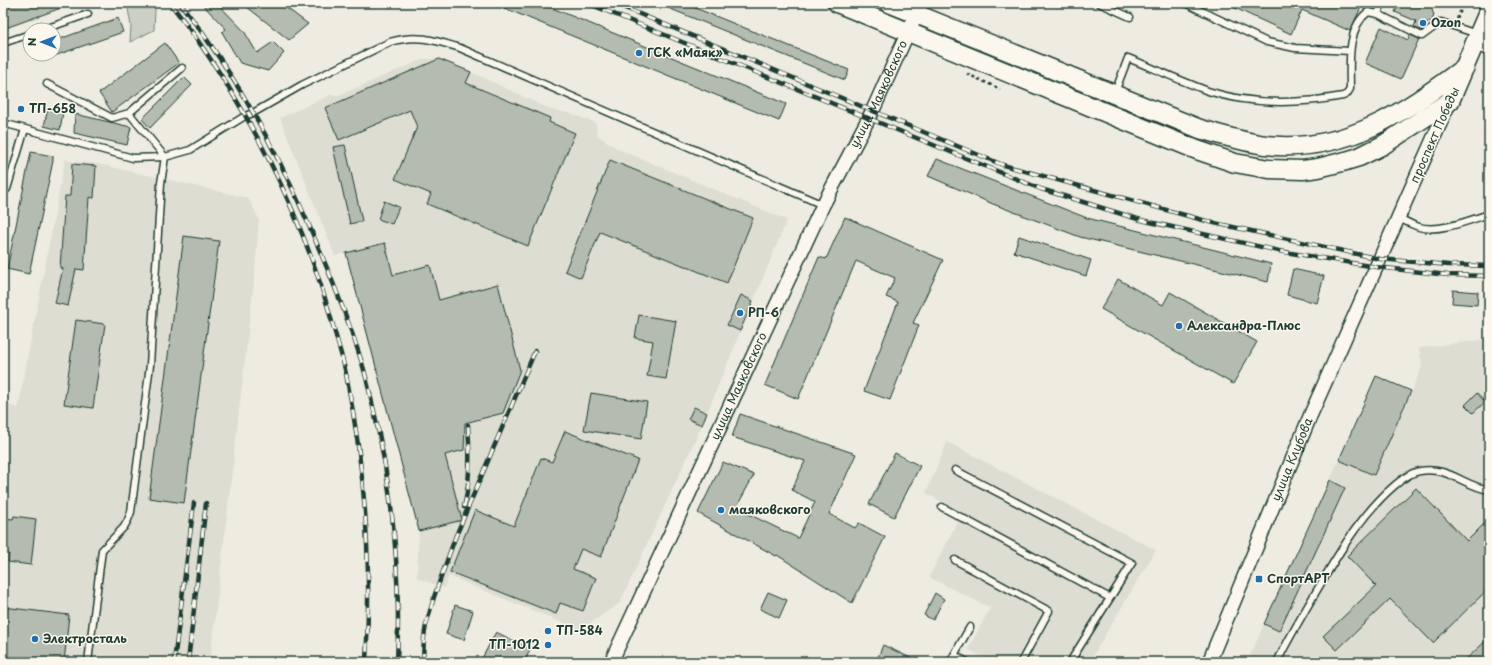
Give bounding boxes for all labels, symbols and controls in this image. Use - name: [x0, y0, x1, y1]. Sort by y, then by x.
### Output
- place label: Ozon: [1431, 13, 1461, 31]
- marker: Ozon: [1418, 18, 1428, 28]
- north arrow: [22, 22, 62, 62]
- text: N: [23, 37, 40, 46]
- street label: улица Маяковского: [845, 37, 911, 151]
- place label: ГСК «Маяк»: [647, 43, 723, 61]
- marker: ГСК «Маяк»: [634, 48, 644, 58]
- street label: проспект Победы: [1405, 84, 1463, 186]
- place label: ТП-658: [29, 99, 76, 117]
- marker: ТП-658: [16, 104, 26, 114]
- place label: РП-6: [748, 303, 779, 321]
- marker: РП-6: [735, 308, 745, 318]
- place label: Александра-Плюс: [1187, 316, 1301, 334]
- marker: Александра-Плюс: [1174, 321, 1184, 331]
- street label: улица Маяковского: [705, 329, 771, 443]
- street label: улица Клубова: [1266, 414, 1317, 504]
- place label: маяковского: [729, 500, 810, 518]
- marker: маяковского: [716, 505, 726, 515]
- place label: СпортАРТ: [1267, 569, 1330, 587]
- marker: СпортАРТ: [1254, 574, 1264, 584]
- place label: ТП-584: [556, 621, 603, 639]
- marker: ТП-584: [543, 626, 553, 636]
- place label: Электросталь: [43, 629, 127, 647]
- marker: Электросталь: [30, 634, 40, 644]
- place label: ТП-1012: [489, 635, 541, 653]
- marker: ТП-1012: [543, 640, 553, 650]

